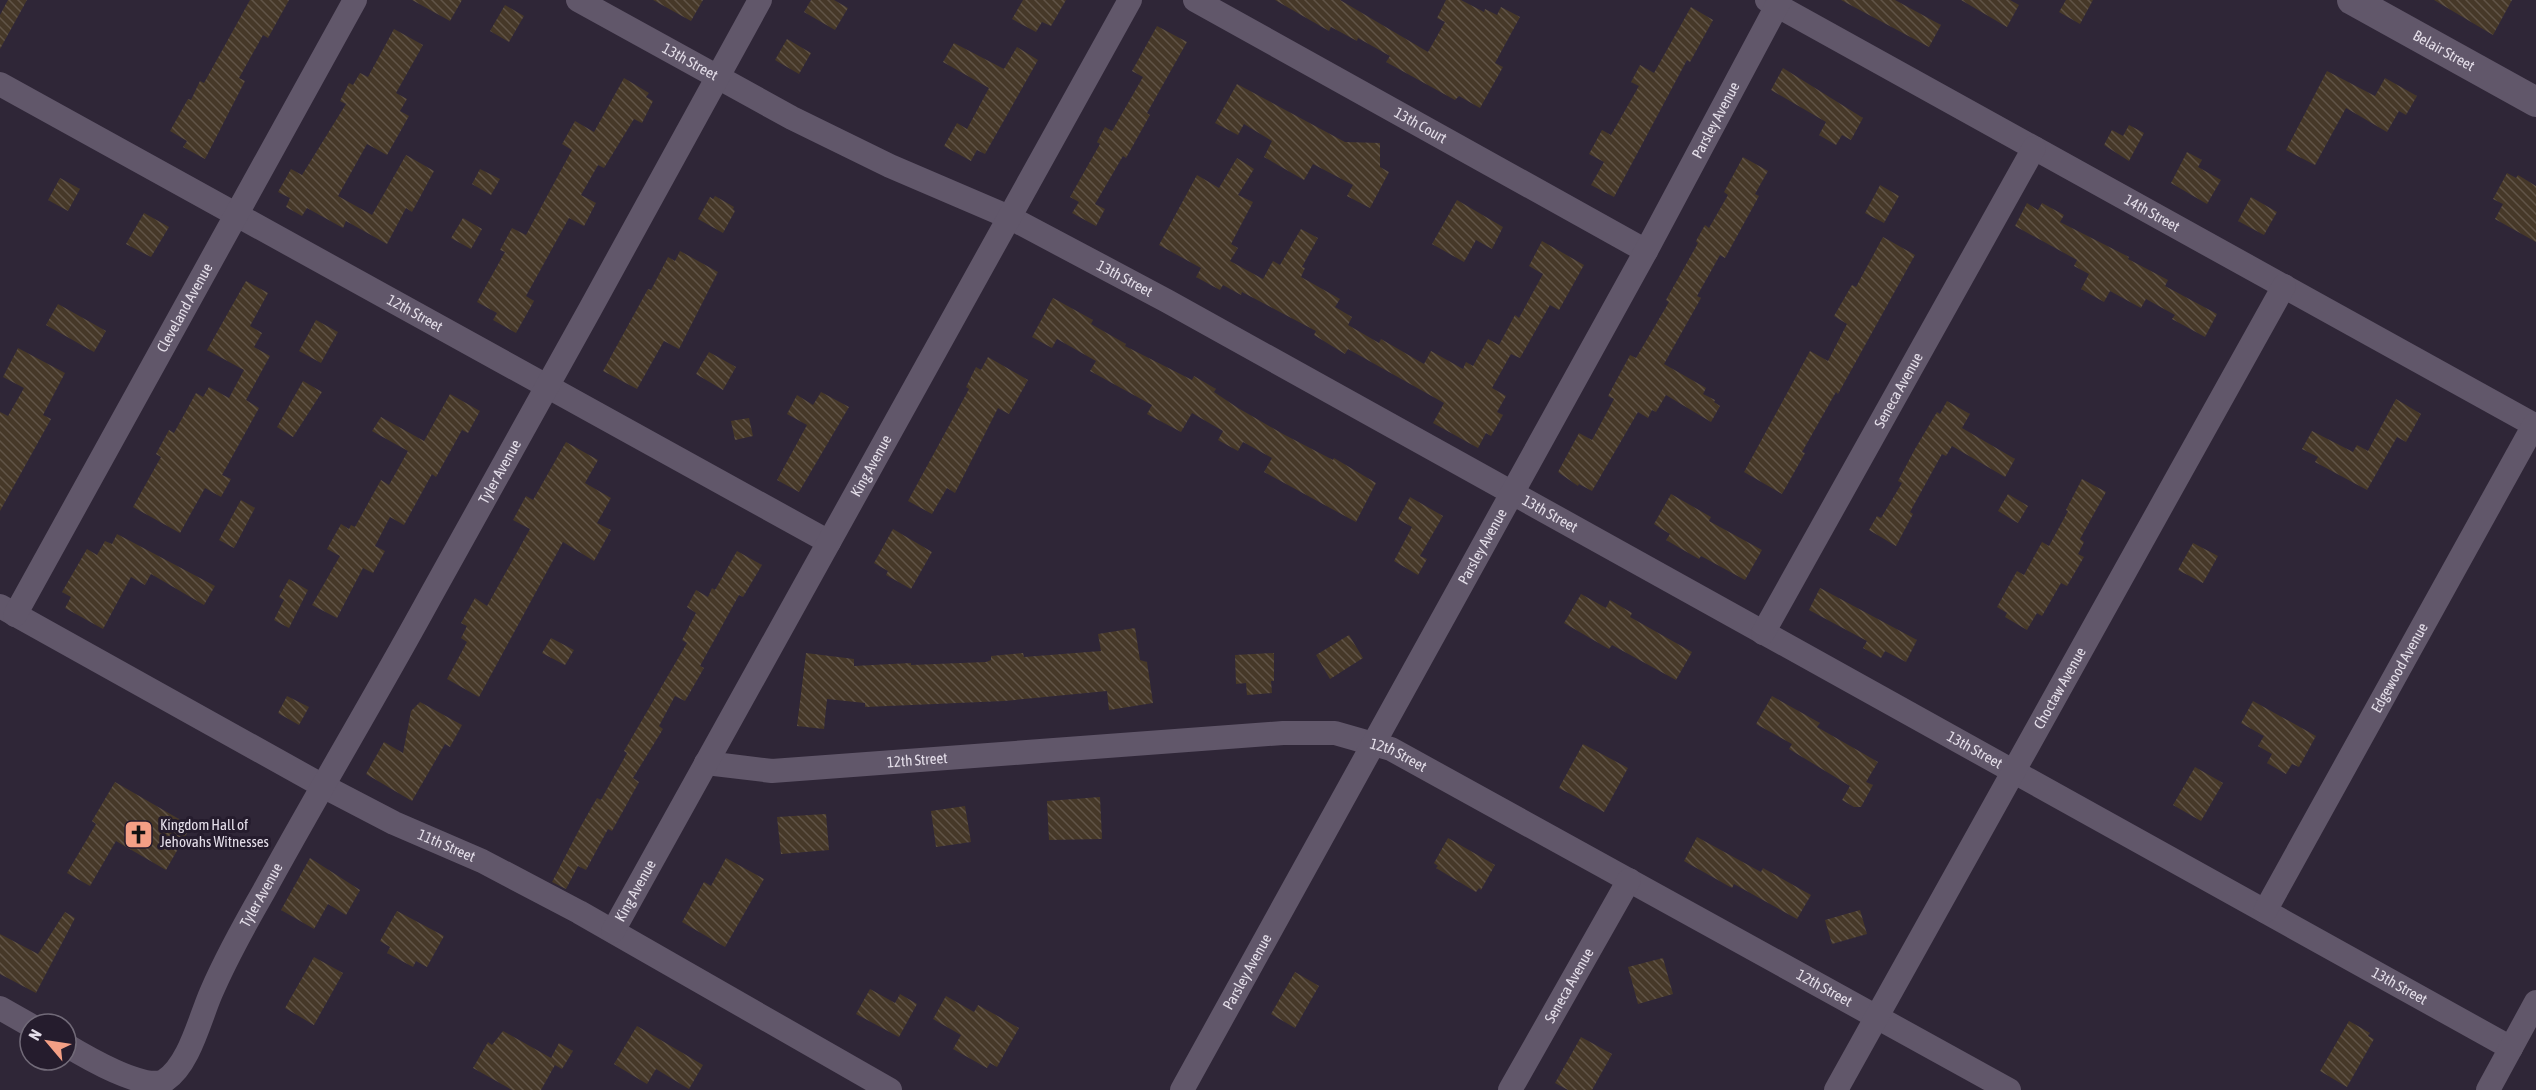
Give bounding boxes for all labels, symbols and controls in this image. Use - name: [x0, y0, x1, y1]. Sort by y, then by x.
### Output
- street label: Belair Street: [2410, 27, 2478, 74]
- street label: 13th Street: [660, 39, 721, 83]
- street label: Parsley Avenue: [1688, 79, 1743, 161]
- street label: 13th Court: [1391, 104, 1450, 146]
- street label: 14th Street: [2121, 191, 2183, 235]
- street label: 13th Street: [1094, 256, 1156, 300]
- street label: Cleveland Avenue: [153, 260, 216, 355]
- street label: 12th Street: [384, 291, 446, 335]
- street label: Seneca Avenue: [1870, 349, 1926, 431]
- street label: King Avenue: [847, 432, 895, 500]
- street label: Tyler Avenue: [475, 436, 524, 507]
- street label: 13th Street: [1519, 491, 1581, 536]
- street label: Parsley Avenue: [1454, 505, 1510, 587]
- street label: Edgewood Avenue: [2368, 619, 2431, 715]
- street label: Choctaw Avenue: [2030, 644, 2089, 732]
- street label: 13th Street: [1944, 727, 2006, 772]
- street label: 12th Street: [1368, 734, 1430, 775]
- street label: 12th Street: [886, 749, 948, 770]
- place label: Kingdom Hall of Jehovahs Witnesses: [160, 816, 269, 850]
- church icon: Kingdom Hall of Jehovahs Witnesses: [123, 818, 155, 850]
- street label: 11th Street: [415, 825, 478, 865]
- street label: King Avenue: [611, 856, 659, 924]
- street label: Tyler Avenue: [236, 860, 286, 930]
- street label: Parsley Avenue: [1219, 931, 1275, 1013]
- street label: Seneca Avenue: [1541, 945, 1597, 1026]
- street label: 13th Street: [2369, 963, 2430, 1008]
- street label: 12th Street: [1794, 966, 1855, 1010]
- north arrow: [18, 1012, 78, 1072]
- text: N: [25, 1026, 45, 1043]

